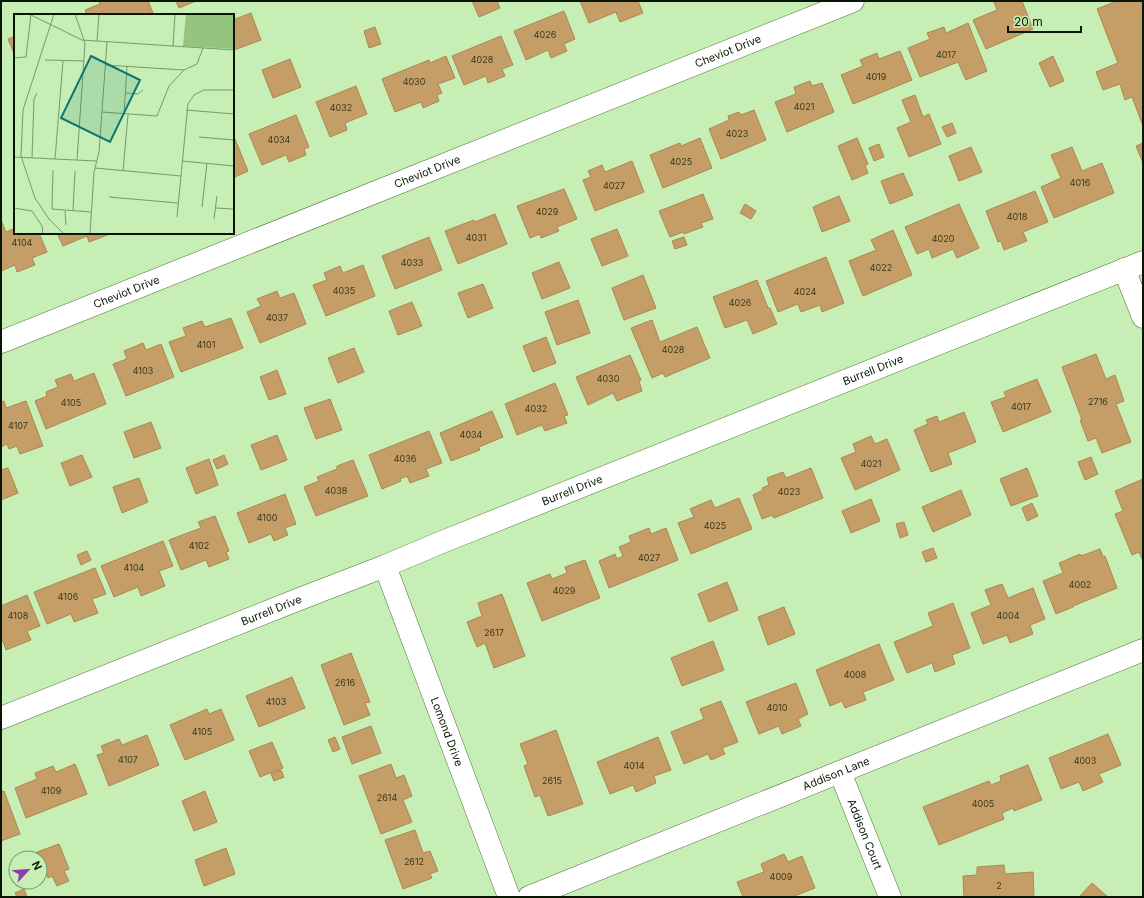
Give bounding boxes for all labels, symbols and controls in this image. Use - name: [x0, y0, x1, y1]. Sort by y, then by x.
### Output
- scale bar: [1008, 8, 1081, 34]
- inset map: [14, 14, 234, 234]
- text: 20 m: [1014, 14, 1043, 29]
- house number: 4026: [534, 29, 557, 40]
- street label: Cheviot Drive: [693, 31, 763, 71]
- house number: 4017: [936, 49, 956, 60]
- house number: 4028: [471, 54, 494, 65]
- house number: 4019: [866, 71, 887, 82]
- house number: 4030: [403, 76, 426, 87]
- house number: 4021: [794, 101, 814, 112]
- house number: 4032: [330, 102, 352, 113]
- house number: 4023: [726, 128, 749, 139]
- house number: 4034: [268, 134, 291, 145]
- street label: Cheviot Drive: [392, 152, 462, 191]
- house number: 4025: [670, 156, 692, 167]
- house number: 4016: [1070, 177, 1091, 188]
- house number: 4027: [603, 180, 625, 191]
- house number: 4029: [536, 206, 559, 217]
- house number: 4018: [1007, 211, 1028, 222]
- house number: 4031: [466, 232, 486, 243]
- house number: 4020: [932, 233, 955, 244]
- house number: 4104: [12, 237, 33, 248]
- house number: 4033: [401, 257, 424, 268]
- house number: 4022: [870, 262, 892, 273]
- street label: Cheviot Drive: [91, 272, 162, 311]
- house number: 4035: [333, 285, 355, 296]
- house number: 4024: [794, 286, 817, 297]
- house number: 4026: [729, 297, 752, 308]
- house number: 4037: [266, 312, 288, 323]
- house number: 4101: [197, 339, 215, 350]
- house number: 4028: [662, 344, 685, 355]
- street label: Burrell Drive: [841, 351, 905, 388]
- house number: 4103: [133, 365, 154, 376]
- house number: 4030: [597, 373, 620, 384]
- house number: 2716: [1088, 396, 1108, 407]
- house number: 4105: [61, 397, 81, 408]
- house number: 4017: [1011, 401, 1031, 412]
- house number: 4032: [525, 403, 547, 414]
- house number: 4107: [8, 420, 28, 431]
- house number: 4034: [460, 429, 483, 440]
- house number: 4036: [394, 453, 417, 464]
- house number: 4021: [861, 458, 881, 469]
- street label: Burrell Drive: [540, 472, 605, 508]
- house number: 4038: [325, 485, 348, 496]
- house number: 4023: [778, 486, 801, 497]
- house number: 4100: [257, 512, 278, 523]
- house number: 4025: [704, 520, 726, 531]
- house number: 4102: [189, 540, 209, 551]
- house number: 4027: [638, 552, 660, 563]
- house number: 4104: [124, 562, 145, 573]
- house number: 4002: [1069, 579, 1091, 590]
- house number: 4029: [553, 585, 576, 596]
- house number: 4106: [58, 591, 79, 602]
- street label: Burrell Drive: [239, 592, 304, 629]
- house number: 4108: [8, 610, 29, 621]
- house number: 4004: [997, 610, 1020, 621]
- house number: 2617: [484, 627, 504, 638]
- house number: 4008: [844, 669, 867, 680]
- house number: 2616: [335, 677, 356, 688]
- street label: Lomond Drive: [428, 695, 466, 768]
- house number: 4103: [266, 696, 287, 707]
- house number: 4010: [767, 702, 788, 713]
- house number: 4105: [192, 726, 212, 737]
- house number: 4107: [118, 754, 138, 765]
- street label: Addison Lane: [800, 754, 872, 793]
- house number: 4003: [1074, 755, 1097, 766]
- house number: 4014: [624, 760, 645, 771]
- house number: 2615: [542, 775, 562, 786]
- house number: 4109: [41, 785, 62, 796]
- house number: 2614: [377, 792, 397, 803]
- street label: Addison Court: [844, 797, 885, 872]
- house number: 4005: [972, 798, 994, 809]
- north arrow: [8, 850, 48, 890]
- house number: 2612: [404, 856, 424, 867]
- text: N: [29, 859, 45, 872]
- house number: 4009: [770, 871, 793, 882]
- house number: 2: [996, 880, 1002, 891]

